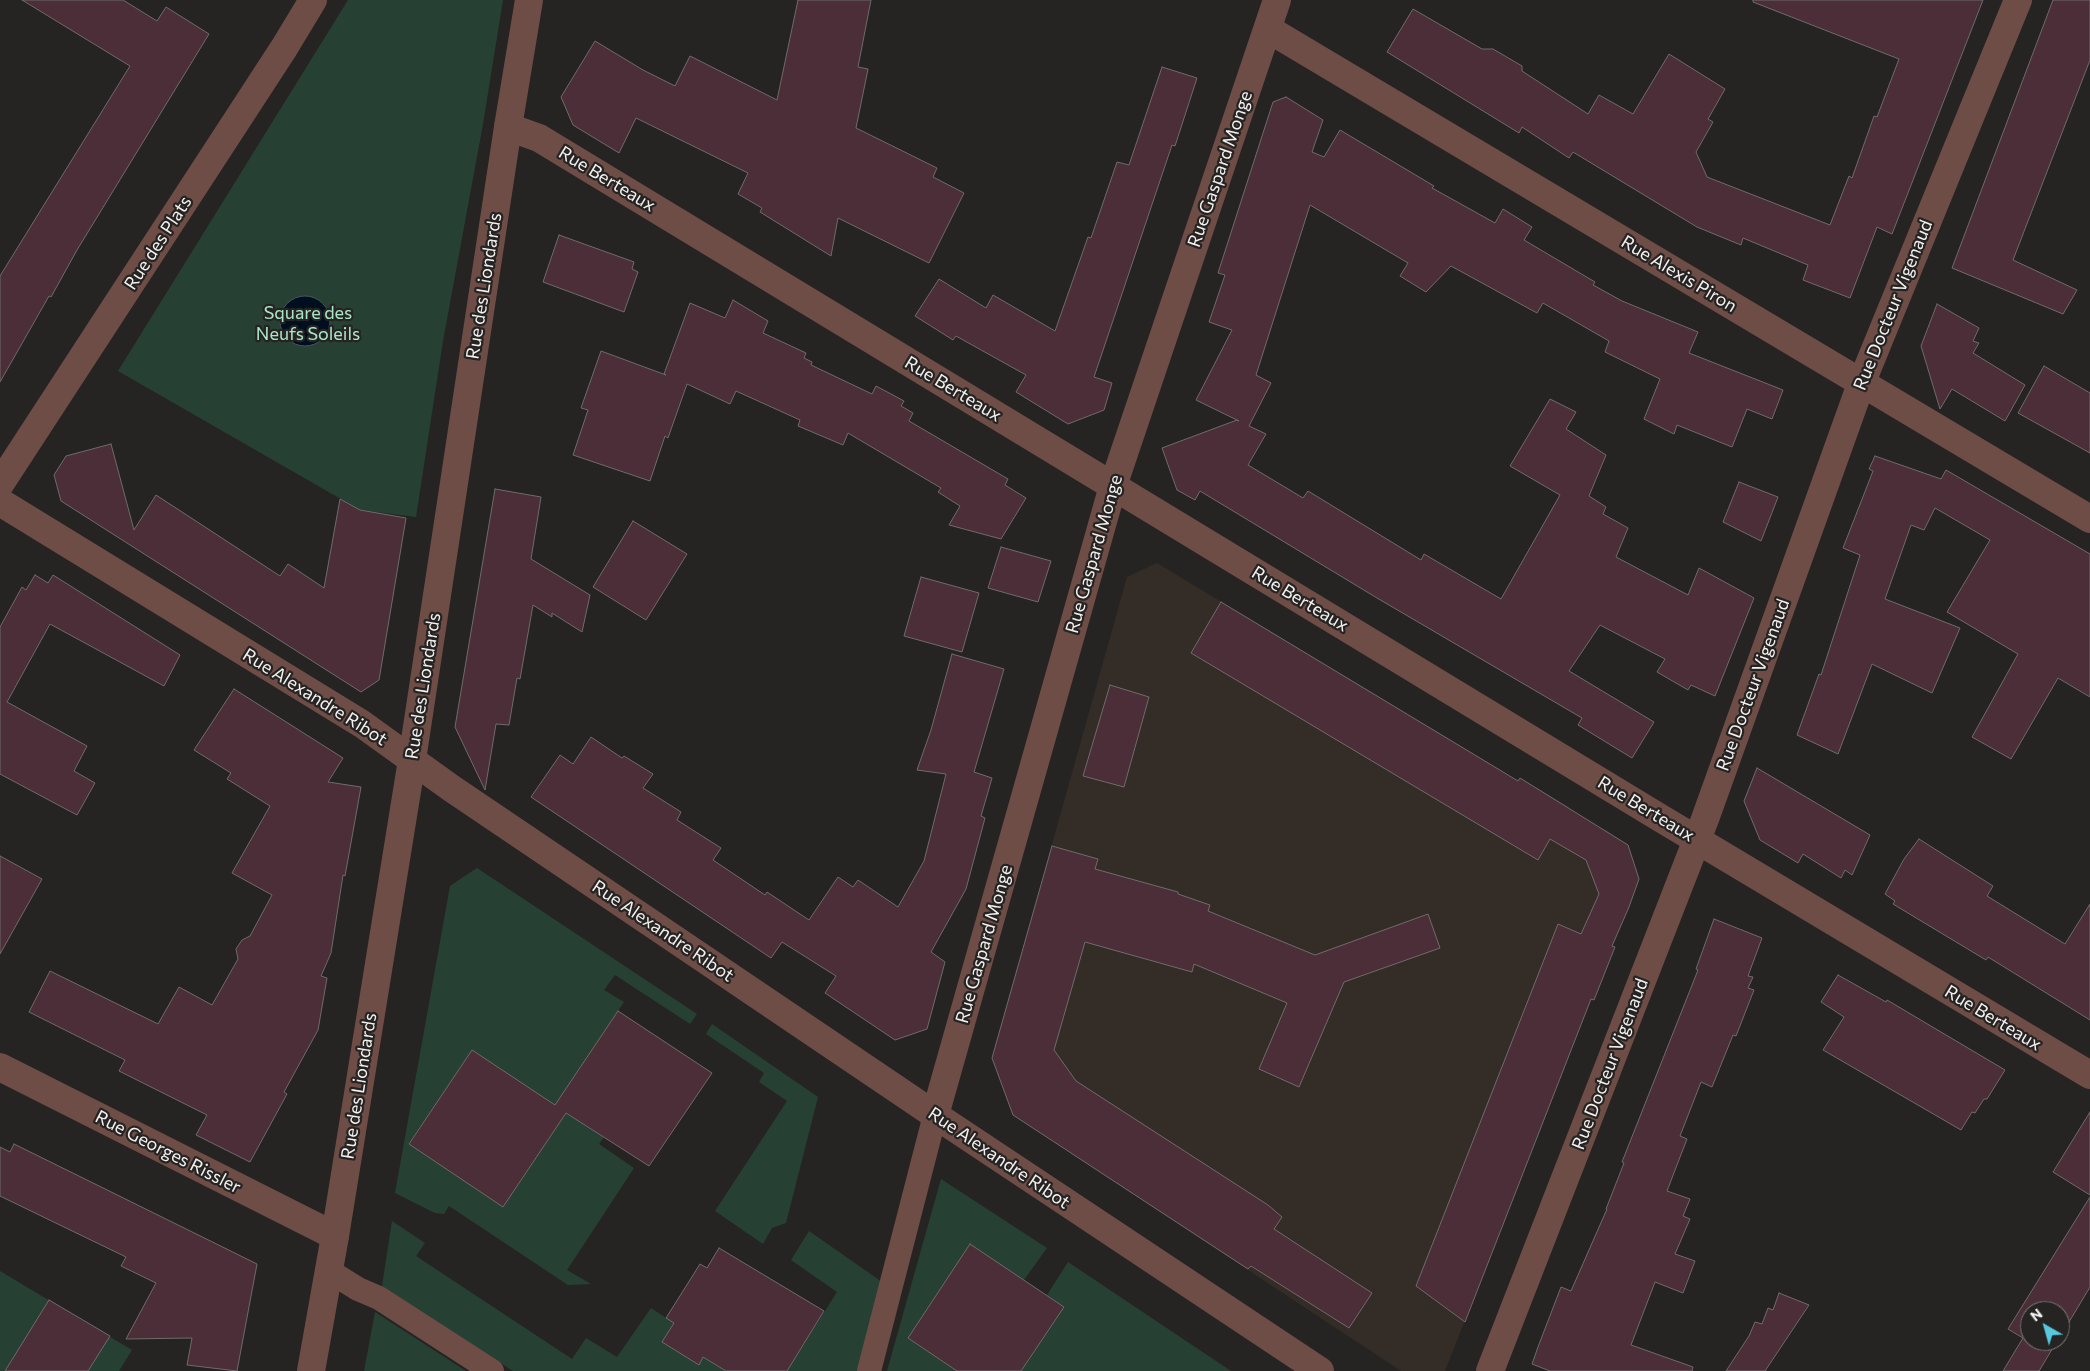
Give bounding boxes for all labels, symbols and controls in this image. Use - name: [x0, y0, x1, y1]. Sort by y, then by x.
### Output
- street label: Rue Gaspard Monge: [1183, 88, 1257, 250]
- street label: Rue Berteaux: [555, 142, 659, 216]
- street label: Rue des Plats: [120, 192, 196, 294]
- street label: Rue des Liondards: [462, 211, 506, 361]
- street label: Rue Docteur Vigenaud: [1849, 217, 1937, 393]
- street label: Rue Alexis Piron: [1617, 231, 1741, 317]
- park label: Square des Neufs Soleils: [256, 302, 360, 344]
- street label: Rue Berteaux: [901, 352, 1005, 426]
- street label: Rue Gaspard Monge: [1061, 472, 1127, 636]
- street label: Rue Berteaux: [1248, 562, 1352, 636]
- street label: Rue Docteur Vigenaud: [1712, 596, 1794, 774]
- street label: Rue des Liondards: [401, 611, 445, 761]
- street label: Rue Alexandre Ribot: [239, 644, 391, 750]
- street label: Rue Berteaux: [1594, 772, 1698, 846]
- street label: Rue Gaspard Monge: [951, 862, 1017, 1026]
- street label: Rue Alexandre Ribot: [588, 876, 738, 986]
- street label: Rue Docteur Vigenaud: [1567, 975, 1653, 1153]
- street label: Rue Berteaux: [1941, 981, 2045, 1055]
- street label: Rue des Liondards: [337, 1011, 381, 1161]
- street label: Rue Alexandre Ribot: [924, 1103, 1074, 1213]
- street label: Rue Georges Rissler: [92, 1106, 244, 1198]
- north arrow: [2020, 1301, 2070, 1351]
- text: N: [2027, 1305, 2045, 1325]

